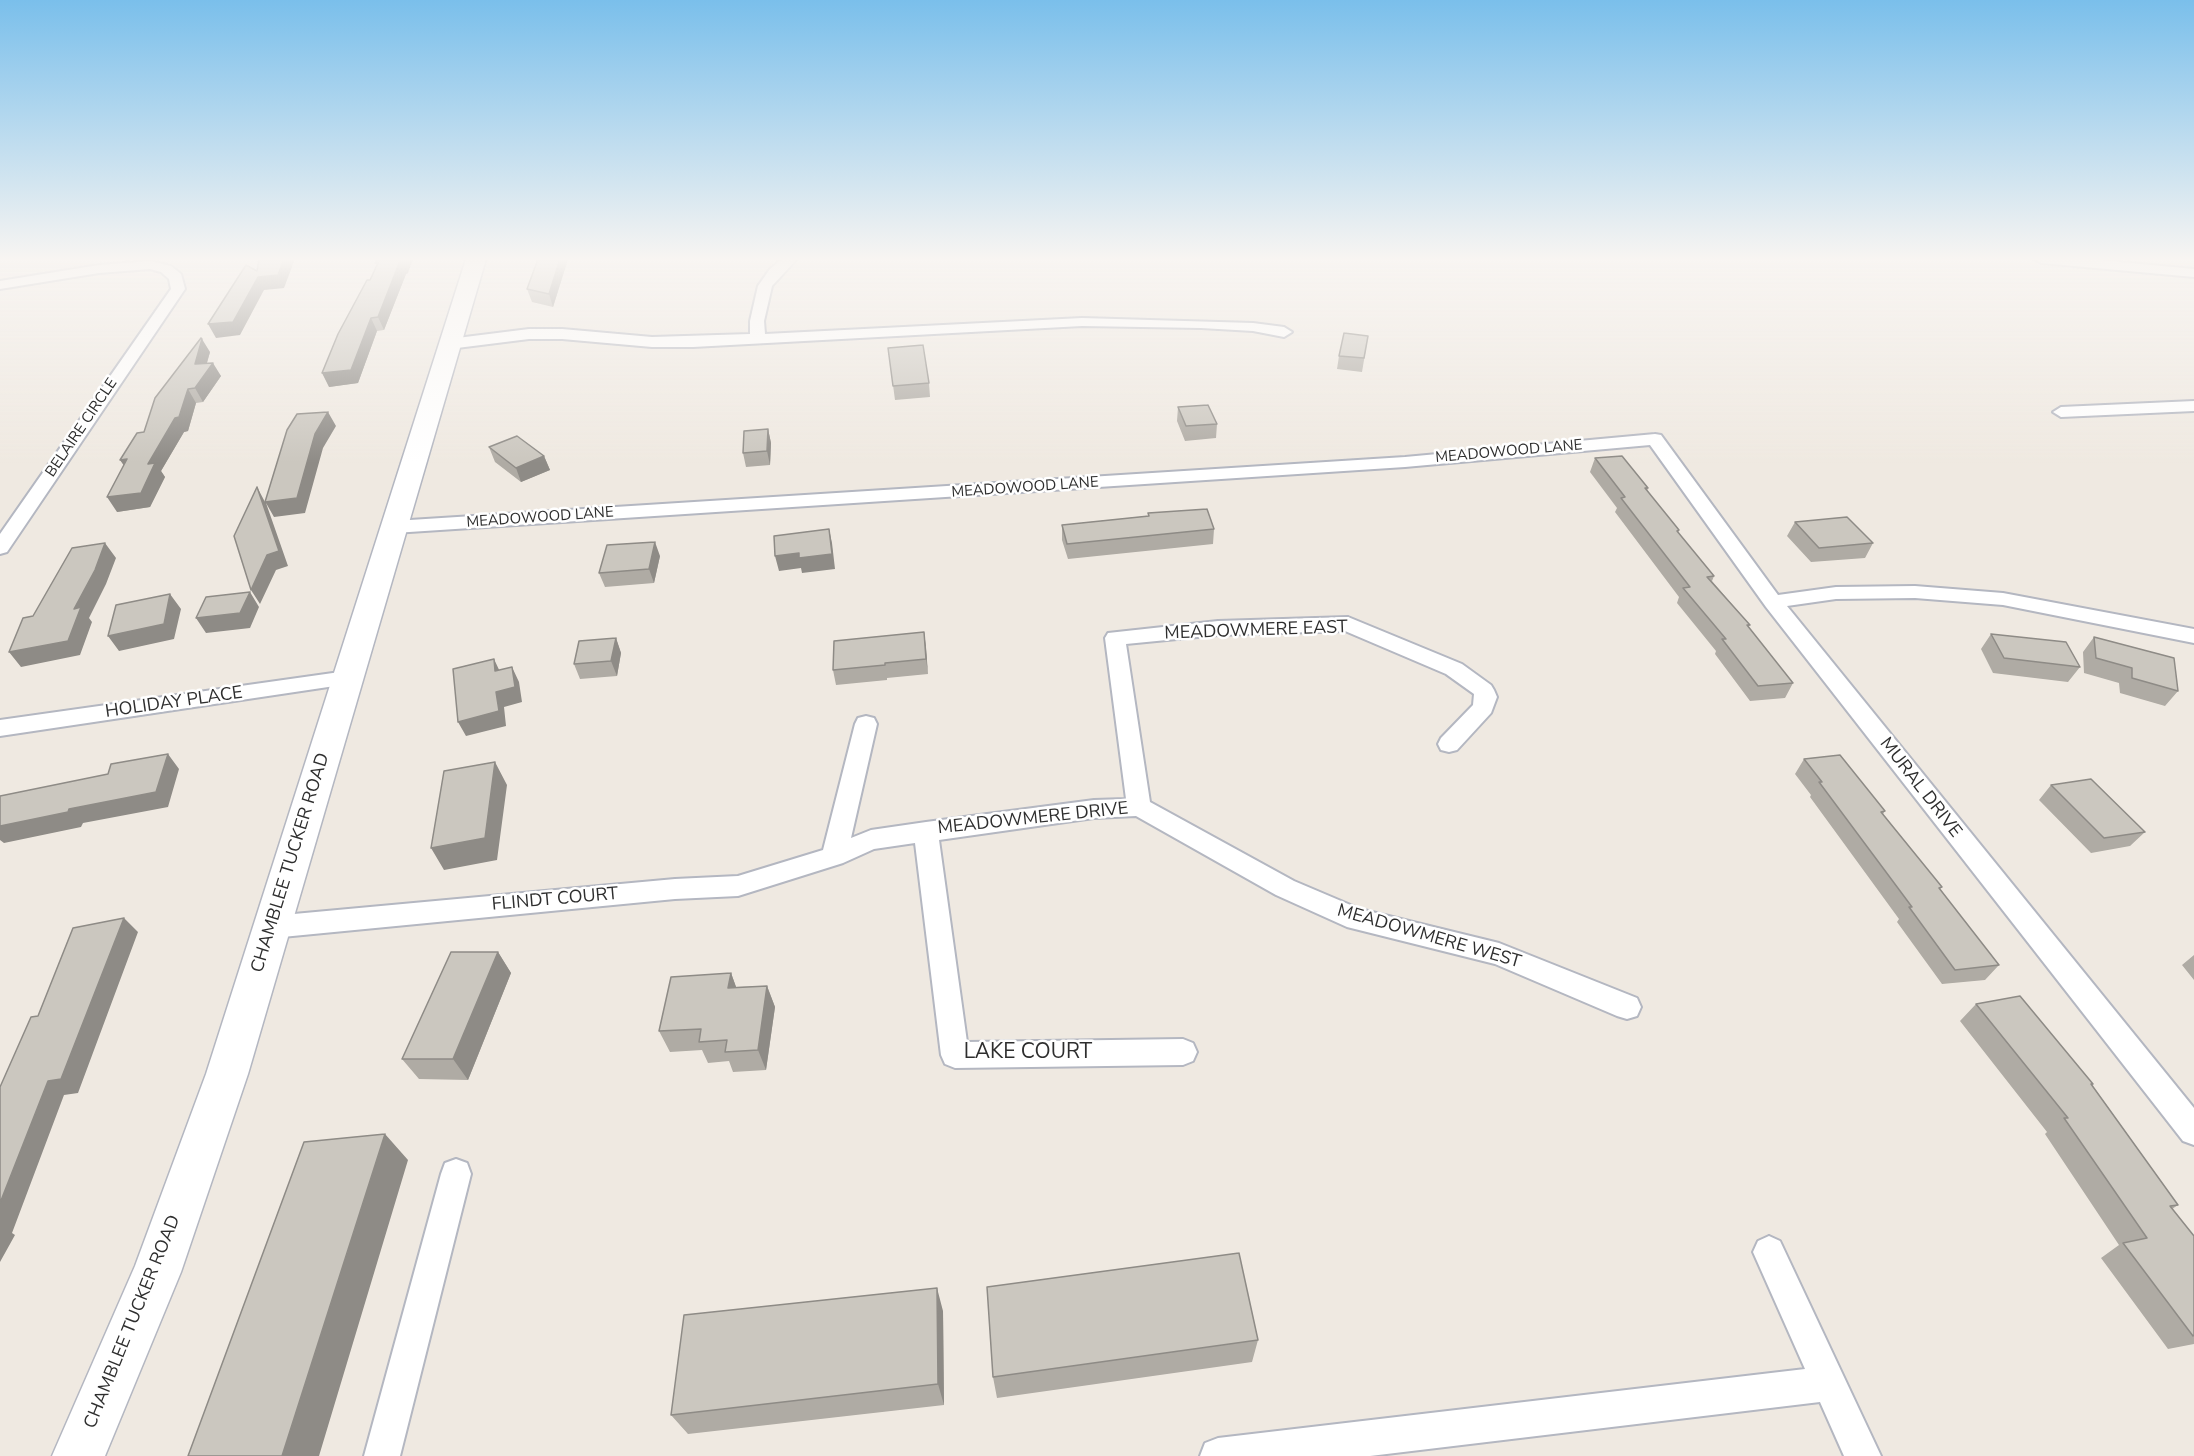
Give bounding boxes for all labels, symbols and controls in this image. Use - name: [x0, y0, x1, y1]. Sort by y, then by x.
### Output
- street label: BELAIRE CIRCLE: [42, 375, 122, 481]
- street label: MEADOWOOD LANE: [1435, 437, 1583, 467]
- street label: MEADOWOOD LANE: [951, 474, 1099, 502]
- street label: MEADOWOOD LANE: [466, 504, 614, 532]
- street label: MEADOWMERE EAST: [1164, 617, 1348, 645]
- street label: HOLIDAY PLACE: [104, 683, 244, 723]
- street label: MURAL DRIVE: [1874, 734, 1966, 842]
- street label: CHAMBLEE TUCKER ROAD: [247, 751, 335, 975]
- street label: MEADOWMERE DRIVE: [937, 798, 1129, 840]
- street label: FLINDT COURT: [491, 884, 619, 916]
- street label: MEADOWMERE WEST: [1335, 900, 1523, 974]
- street label: LAKE COURT: [964, 1040, 1092, 1066]
- street label: CHAMBLEE TUCKER ROAD: [80, 1212, 186, 1432]

